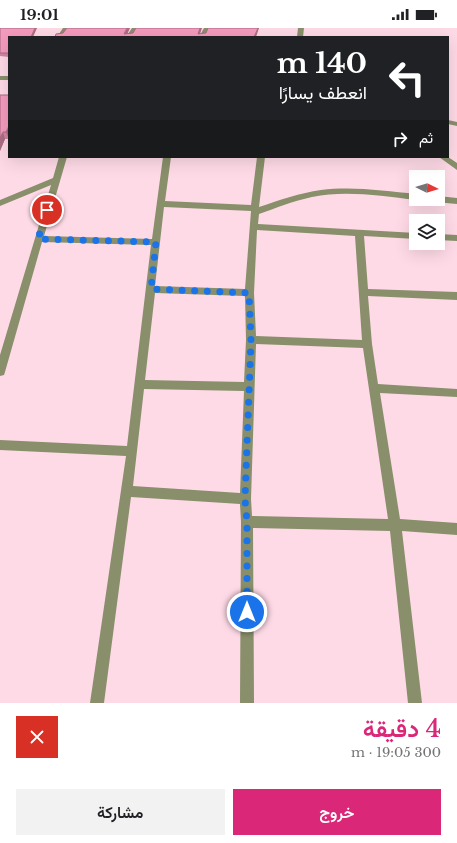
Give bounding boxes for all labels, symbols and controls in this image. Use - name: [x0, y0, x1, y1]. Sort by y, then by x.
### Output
- text: 19:01: [20, 5, 59, 24]
- text: 140 m: [277, 46, 367, 81]
- icon: left: [381, 52, 433, 104]
- text: انعطف يسارًا: [279, 82, 367, 104]
- icon: right: [389, 128, 411, 150]
- text: ثم: [419, 128, 433, 147]
- north arrow: [409, 170, 445, 206]
- map controls: [409, 170, 445, 250]
- pin: [30, 193, 64, 227]
- icon: arrive: [36, 199, 58, 221]
- button: layers: [409, 214, 445, 250]
- position arrow: [226, 591, 268, 633]
- text: 4 دقيقة: [363, 714, 441, 743]
- button: close: [16, 716, 58, 758]
- text: 300 m · 19:05: [351, 744, 441, 761]
- button: مشاركة: [16, 789, 225, 835]
- button: خروج: [233, 789, 441, 835]

